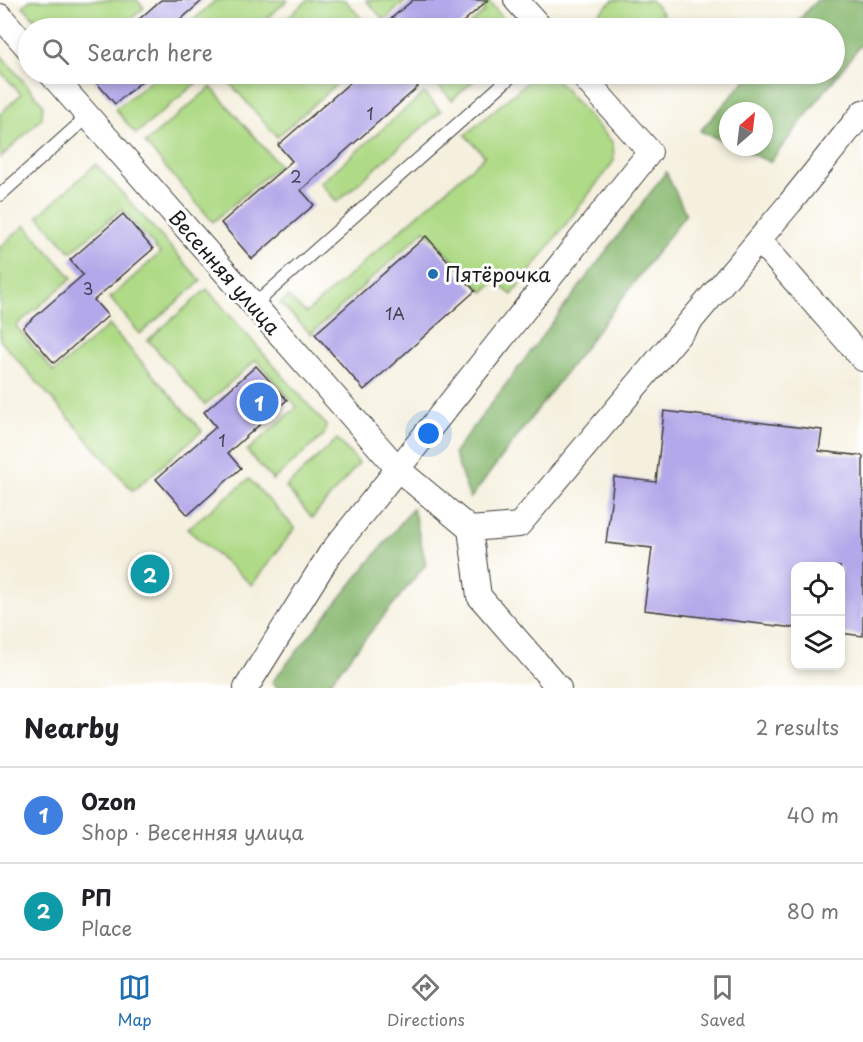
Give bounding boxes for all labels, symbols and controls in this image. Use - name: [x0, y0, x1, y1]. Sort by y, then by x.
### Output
- search box: [18, 18, 845, 84]
- icon: search: [39, 35, 72, 68]
- text: Search here: [87, 35, 213, 68]
- house number: 1: [366, 101, 374, 125]
- north arrow: [719, 102, 773, 156]
- house number: 2: [290, 164, 302, 188]
- street label: Весенняя улица: [162, 203, 288, 341]
- place label: Пятёрочка: [445, 259, 551, 289]
- marker: Пятёрочка: [426, 267, 440, 281]
- house number: 3: [83, 276, 93, 300]
- house number: 1А: [385, 301, 405, 325]
- pin: 1: [240, 380, 278, 424]
- your location: [414, 419, 443, 448]
- house number: 1: [218, 428, 226, 452]
- pin: 2: [130, 552, 170, 596]
- map controls: [791, 562, 845, 670]
- button: locate: [791, 562, 845, 616]
- button: layers: [791, 616, 845, 670]
- text: Nearby: [24, 708, 119, 747]
- text: 2 results: [756, 712, 839, 742]
- text: Ozon: [81, 784, 136, 817]
- text: 1: [39, 800, 48, 830]
- text: 40 m: [787, 800, 839, 830]
- text: Shop · Весенняя улица: [81, 817, 304, 847]
- text: РП: [81, 880, 112, 913]
- text: 2: [36, 896, 51, 926]
- text: 80 m: [787, 896, 839, 926]
- text: Place: [81, 913, 132, 943]
- tab: Map: [118, 971, 152, 1031]
- tab: Directions: [387, 971, 465, 1031]
- tab: Saved: [700, 971, 745, 1031]

